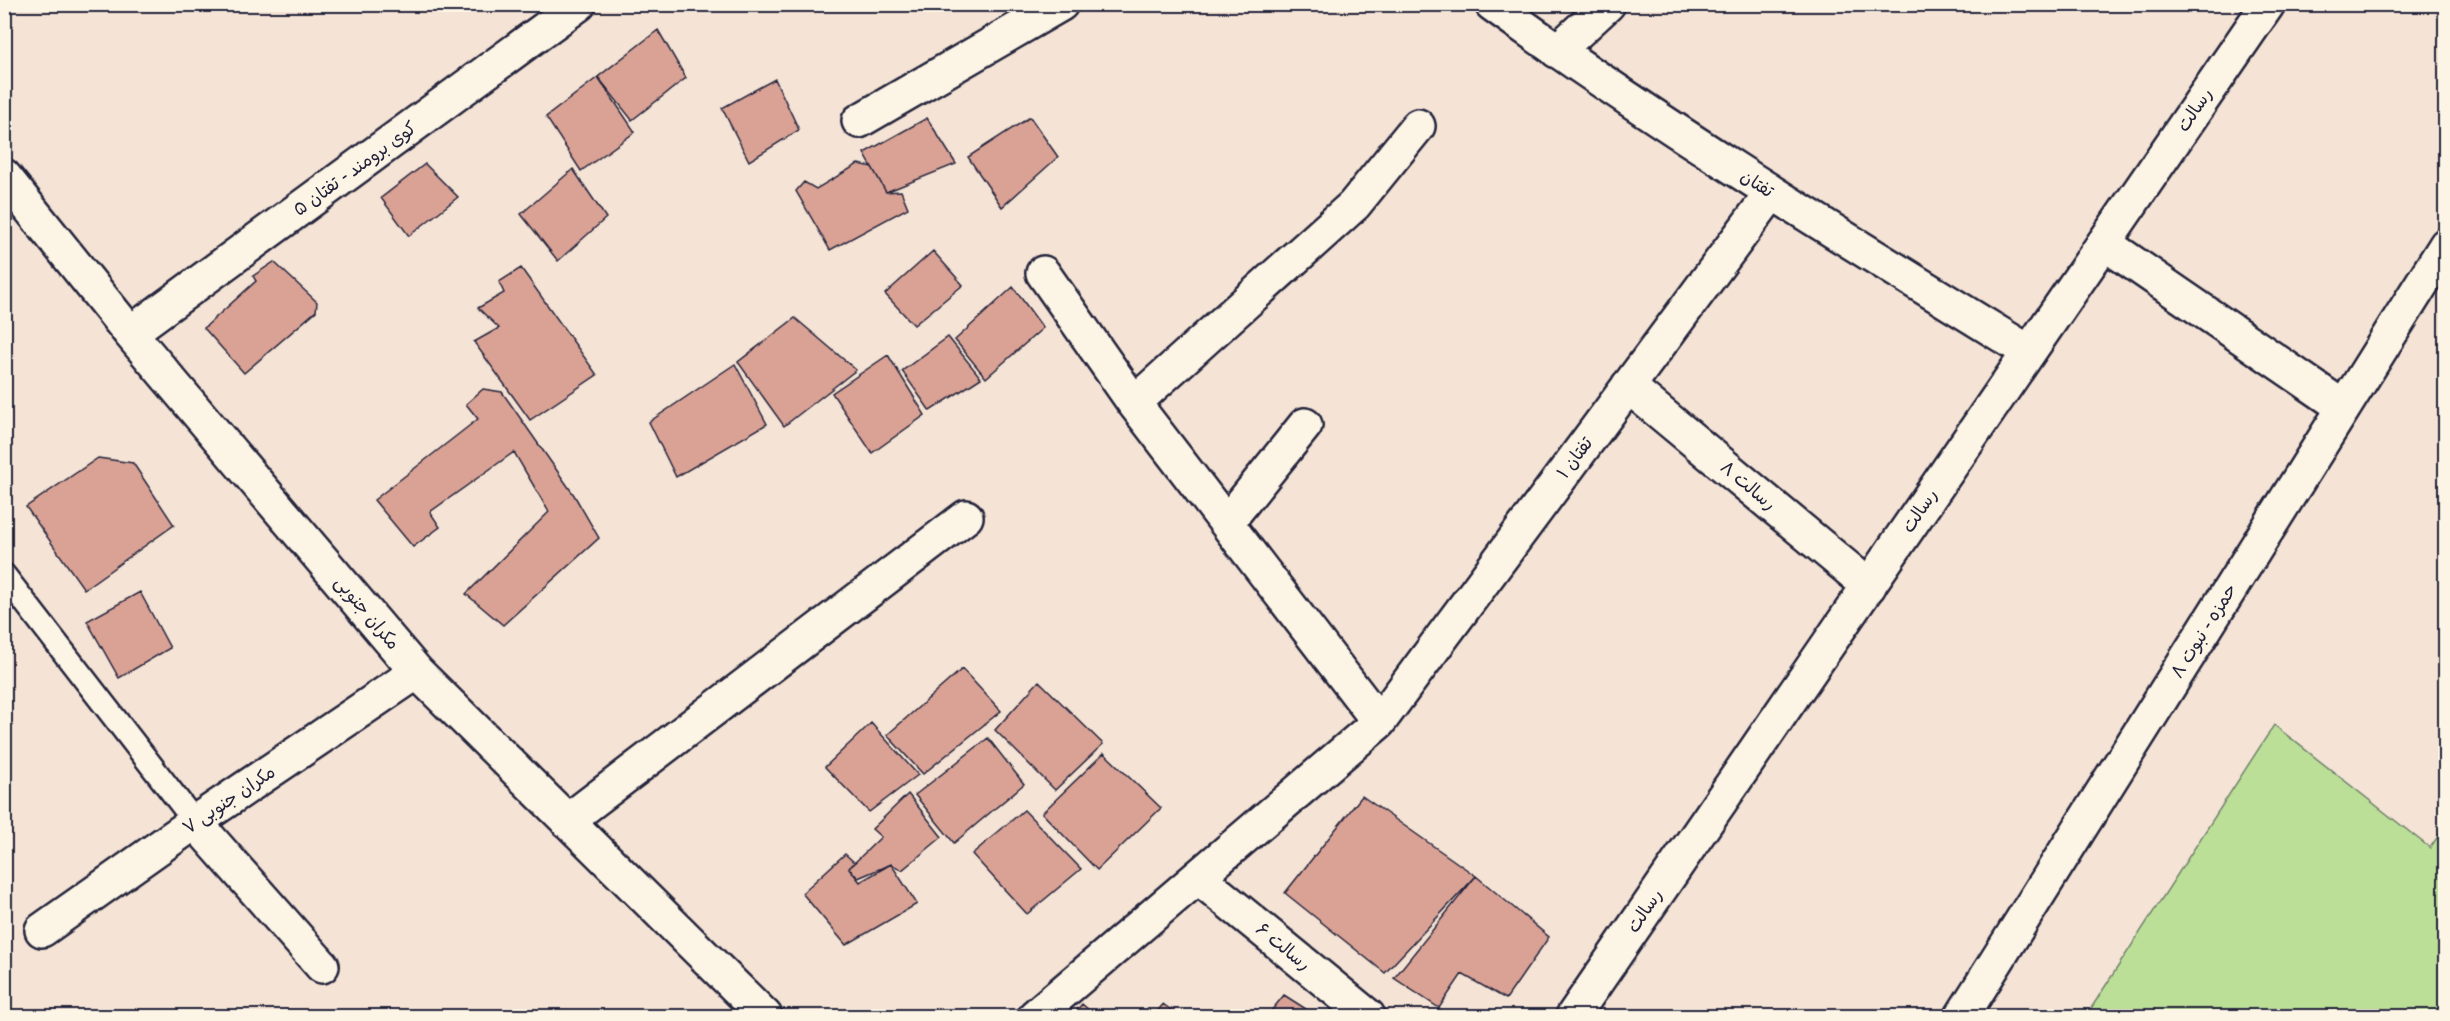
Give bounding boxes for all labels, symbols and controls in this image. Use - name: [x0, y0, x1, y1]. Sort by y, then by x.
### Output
- street label: رسالت: [2173, 84, 2217, 136]
- street label: کوی برومند - تفتان ۵: [289, 117, 421, 221]
- street label: تفتان: [1737, 166, 1778, 203]
- street label: تفتان ۱: [1553, 433, 1598, 483]
- street label: رسالت ۸: [1716, 457, 1780, 515]
- street label: رسالت: [1898, 485, 1942, 537]
- street label: مکران جنوبی: [329, 572, 404, 655]
- street label: حمزه - نبوت ۸: [2167, 580, 2241, 682]
- street label: مکران جنوبی ۷: [179, 761, 280, 839]
- street label: رسالت: [1623, 885, 1667, 937]
- street label: رسالت ۶: [1251, 919, 1315, 975]

